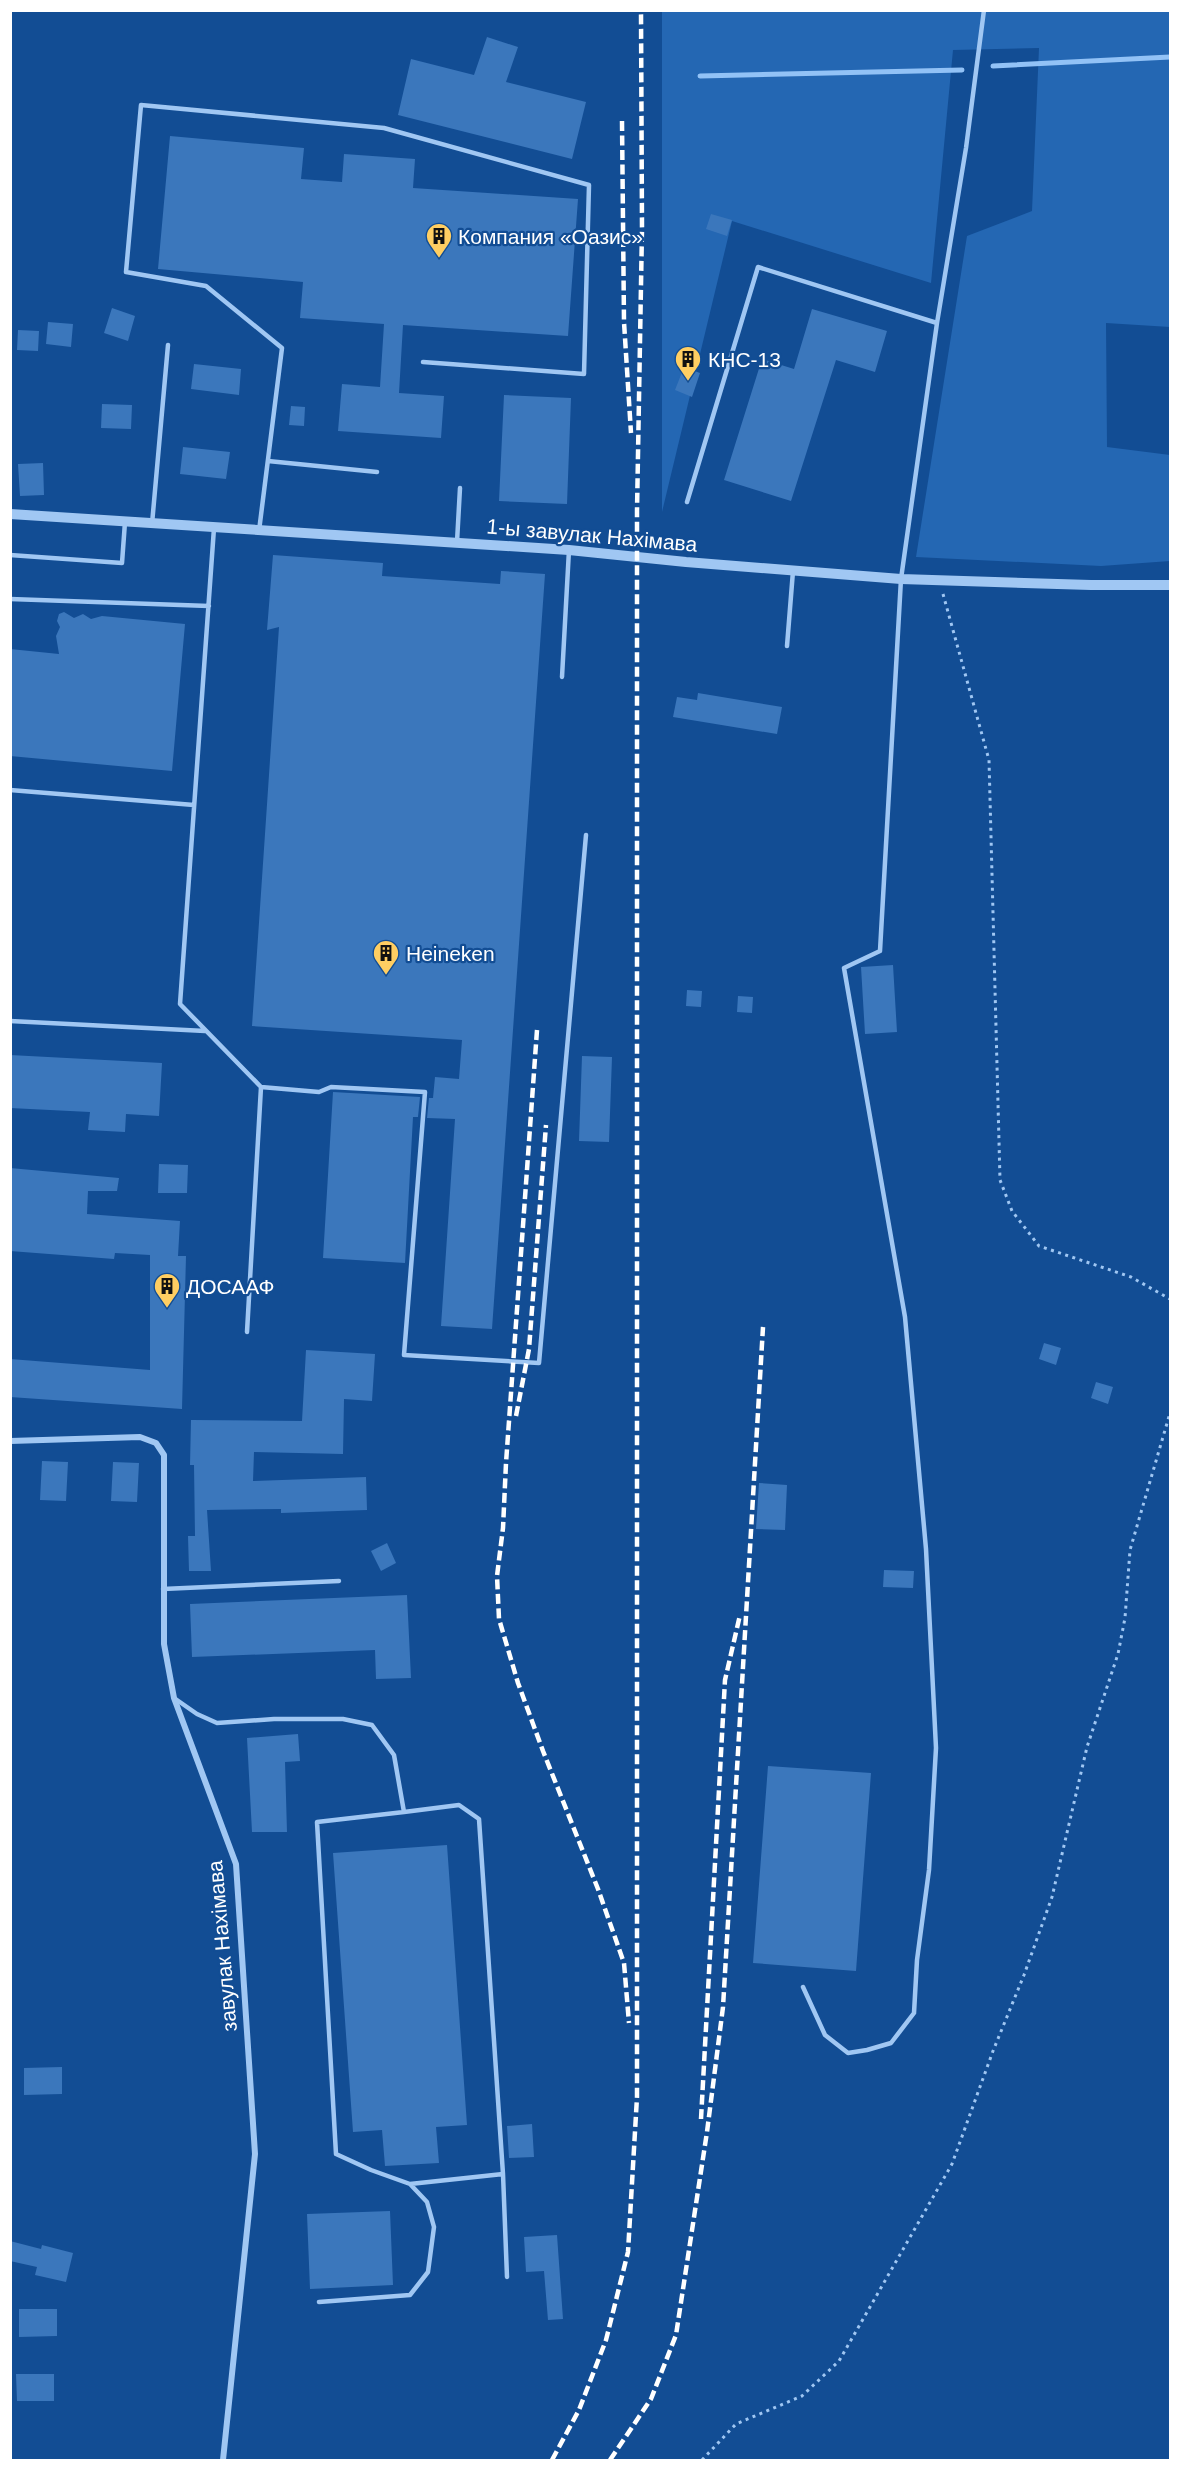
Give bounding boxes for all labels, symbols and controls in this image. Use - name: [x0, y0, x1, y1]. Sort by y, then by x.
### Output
- building icon: Компания «Оазис»: [424, 221, 454, 259]
- place label: Компания «Оазис»: [458, 225, 643, 248]
- building icon: КНС-13: [673, 344, 703, 382]
- place label: КНС-13: [708, 348, 781, 371]
- street label: 1-ы завулак Нахімава: [486, 514, 699, 556]
- building icon: Heineken: [371, 938, 401, 976]
- place label: Heineken: [406, 942, 495, 965]
- building icon: ДОСААФ: [152, 1271, 182, 1309]
- place label: ДОСААФ: [186, 1275, 275, 1298]
- street label: завулак Нахімава: [203, 1859, 241, 2033]

